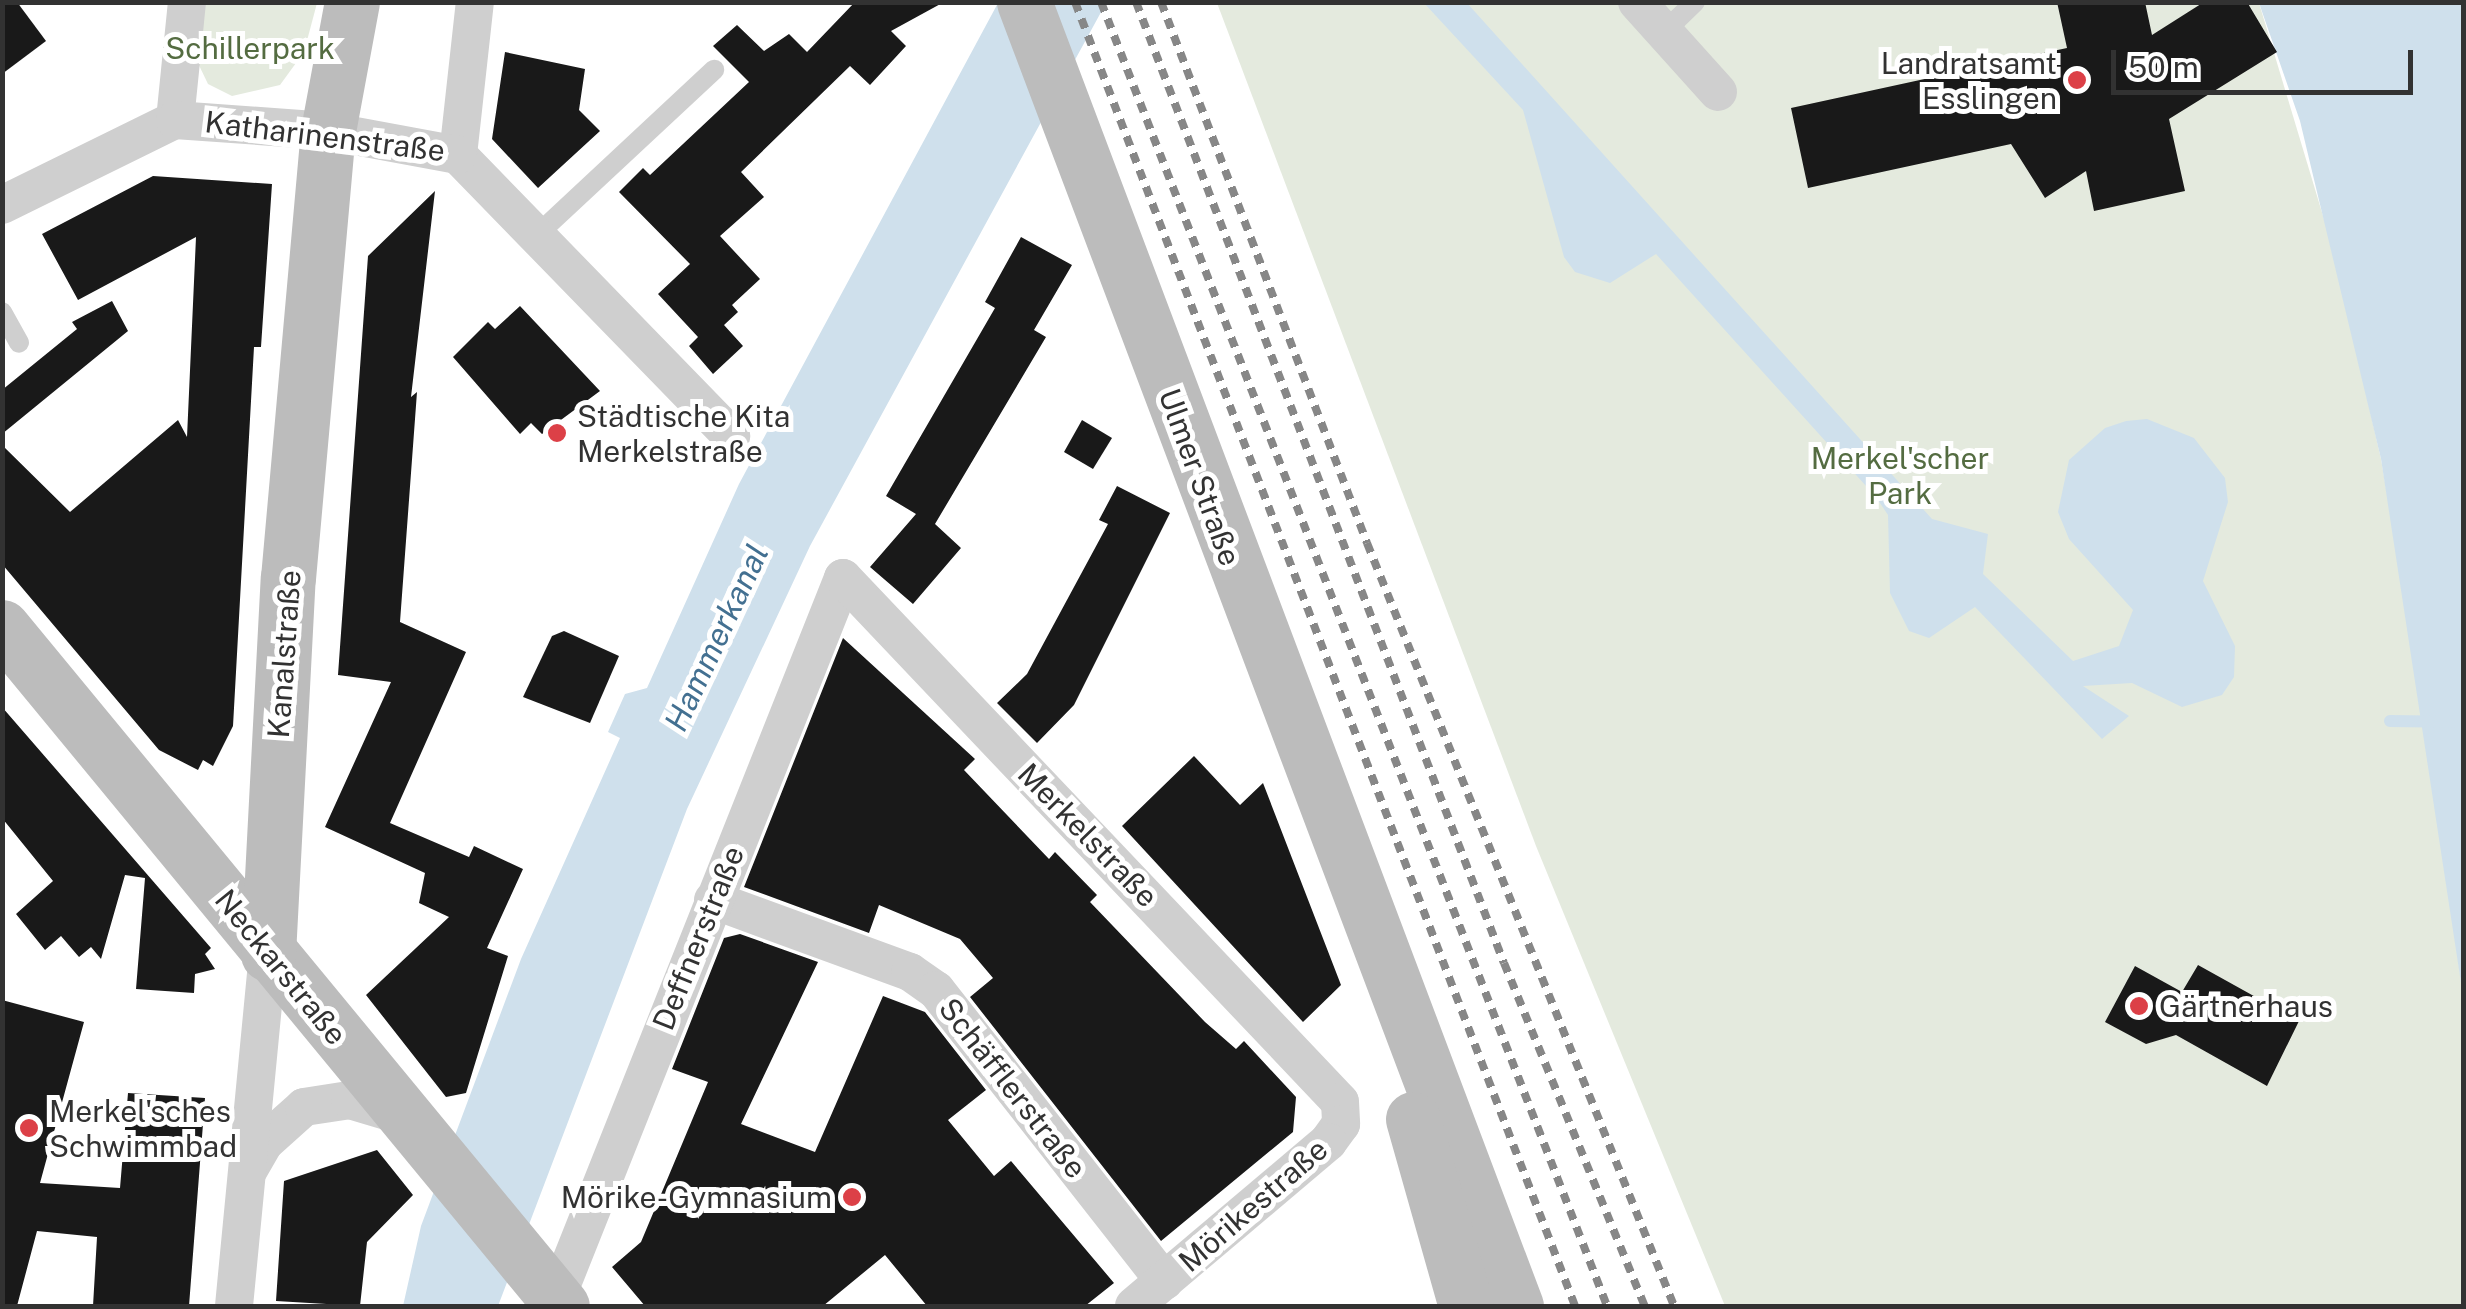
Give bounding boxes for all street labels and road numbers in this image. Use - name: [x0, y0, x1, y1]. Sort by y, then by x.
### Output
- street label: Katharinenstraße: [203, 103, 447, 169]
- street label: Ulmer Straße: [1151, 384, 1249, 570]
- street label: Kanalstraße: [260, 569, 308, 739]
- street label: Merkelstraße: [1011, 756, 1165, 914]
- street label: Deffnerstraße: [645, 841, 751, 1035]
- street label: Neckarstraße: [207, 882, 355, 1052]
- street label: Schäfflerstraße: [932, 991, 1094, 1185]
- street label: Mörikestraße: [1172, 1131, 1334, 1279]

